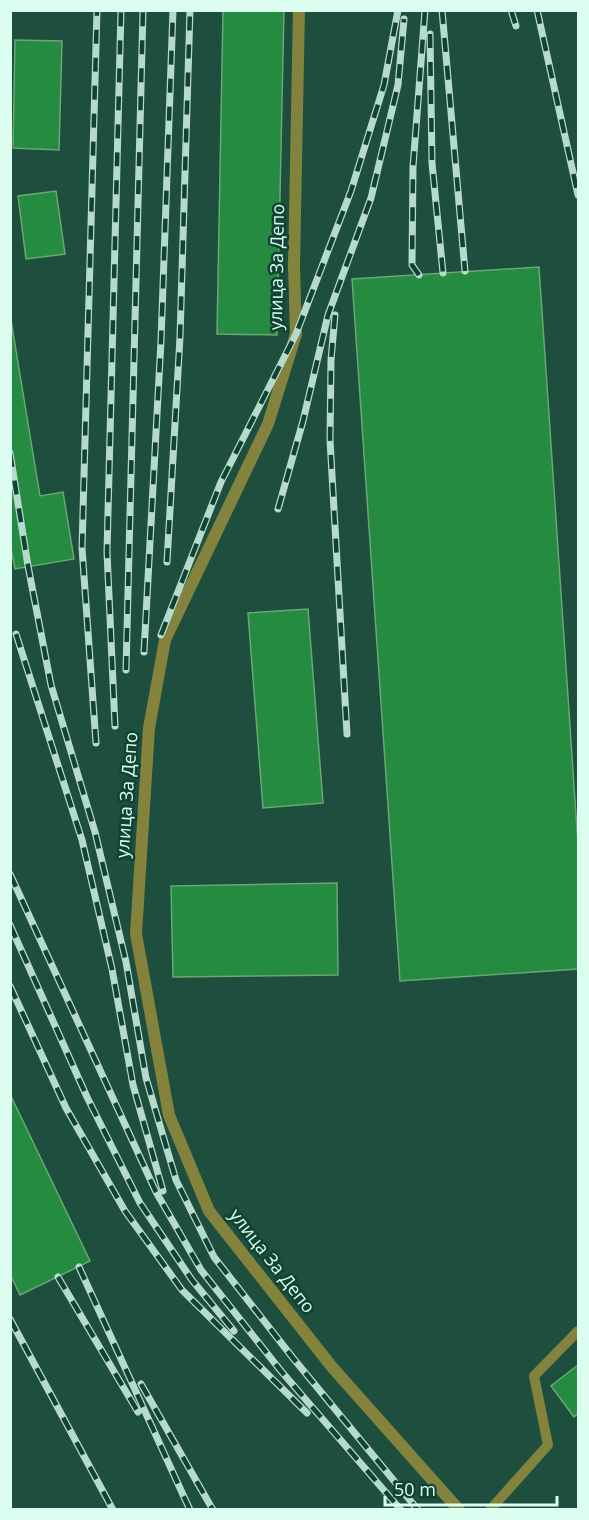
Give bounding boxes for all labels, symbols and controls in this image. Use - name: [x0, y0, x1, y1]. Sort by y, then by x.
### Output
- street label: улица За Депо: [263, 204, 289, 330]
- street label: улица За Депо: [110, 731, 142, 859]
- street label: улица За Депо: [224, 1203, 321, 1318]
- scale bar: [385, 1469, 558, 1507]
- text: 50 m: [394, 1477, 436, 1501]

